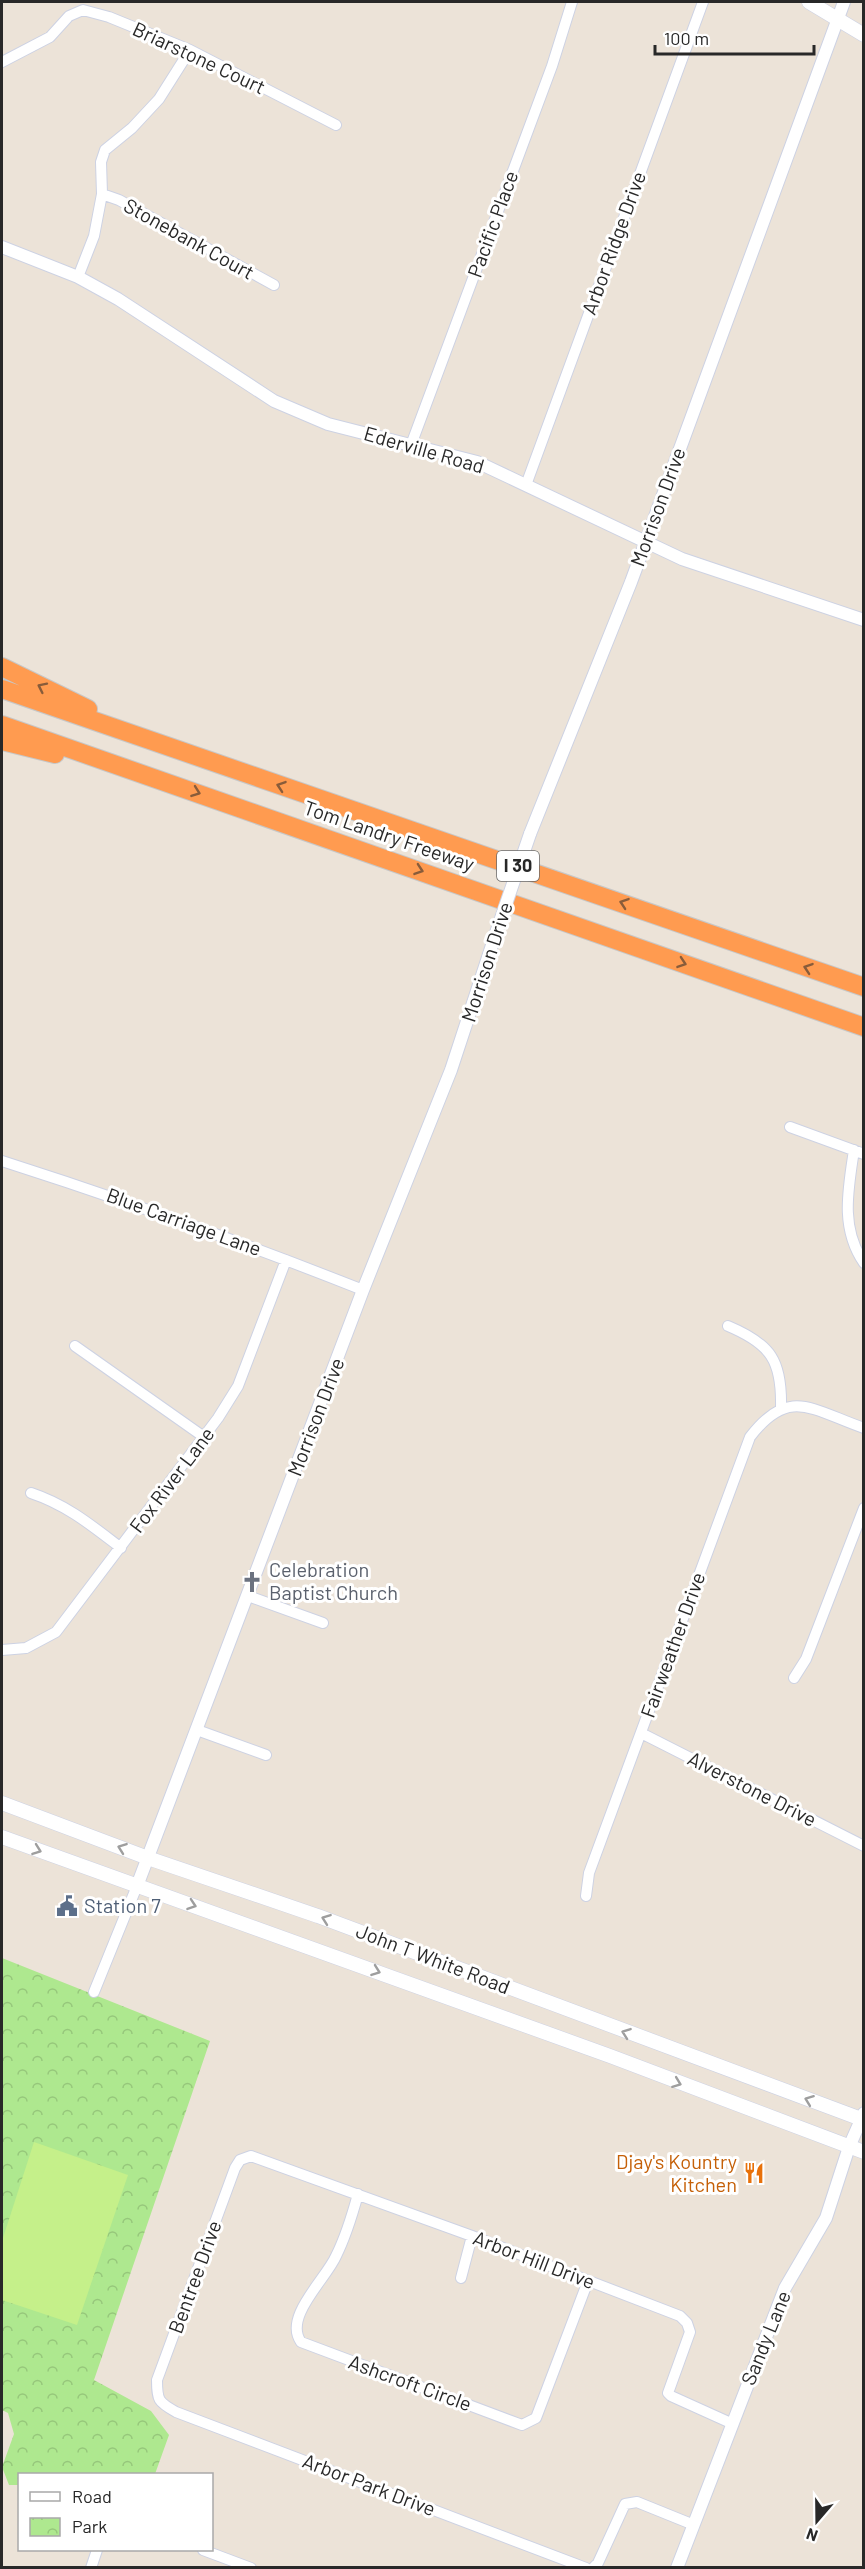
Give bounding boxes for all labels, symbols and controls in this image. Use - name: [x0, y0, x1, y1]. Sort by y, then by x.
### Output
- street label: Briarstone Court: [129, 16, 270, 98]
- scale bar: [655, 18, 814, 56]
- text: 100 m: [664, 27, 709, 49]
- street label: Pacific Place: [462, 167, 522, 280]
- street label: Arbor Ridge Drive: [576, 168, 650, 318]
- street label: Stonebank Court: [120, 192, 259, 284]
- street label: Ederville Road: [361, 420, 487, 478]
- street label: Morrison Drive: [624, 444, 690, 569]
- one-way arrow: [38, 683, 48, 694]
- one-way arrow: [276, 781, 287, 794]
- one-way arrow: [190, 784, 201, 797]
- street label: Tom Landry Freeway: [301, 795, 478, 875]
- road number: I 30: [497, 851, 539, 881]
- one-way arrow: [413, 863, 423, 876]
- one-way arrow: [619, 898, 630, 911]
- street label: Morrison Drive: [455, 899, 517, 1025]
- one-way arrow: [676, 955, 687, 968]
- one-way arrow: [803, 962, 814, 975]
- street label: Blue Carriage Lane: [104, 1182, 265, 1260]
- street label: Morrison Drive: [282, 1354, 349, 1479]
- street label: Fox River Lane: [124, 1422, 219, 1537]
- place label: Celebration Baptist Church: [269, 1557, 398, 1604]
- street label: Fairweather Drive: [635, 1569, 710, 1721]
- church icon: Celebration Baptist Church: [240, 1570, 264, 1594]
- street label: Alverstone Drive: [684, 1745, 821, 1831]
- one-way arrow: [31, 1842, 41, 1855]
- one-way arrow: [117, 1842, 127, 1855]
- place label: Station 7: [84, 1893, 161, 1917]
- public building icon: Station 7: [55, 1894, 79, 1918]
- one-way arrow: [186, 1898, 197, 1911]
- one-way arrow: [321, 1913, 331, 1926]
- street label: John T White Road: [353, 1918, 514, 1998]
- one-way arrow: [370, 1963, 380, 1976]
- one-way arrow: [621, 2027, 632, 2040]
- one-way arrow: [671, 2075, 681, 2088]
- one-way arrow: [804, 2094, 815, 2107]
- place label: Djay's Kountry Kitchen: [616, 2149, 737, 2196]
- restaurant icon: Djay's Kountry Kitchen: [742, 2161, 766, 2185]
- street label: Bentree Drive: [163, 2217, 226, 2336]
- street label: Arbor Hill Drive: [470, 2225, 599, 2293]
- street label: Sandy Lane: [735, 2287, 795, 2388]
- street label: Ashcroft Circle: [346, 2349, 475, 2415]
- street label: Arbor Park Drive: [300, 2448, 439, 2520]
- legend: [18, 2473, 213, 2551]
- text: Road: [72, 2485, 112, 2507]
- north arrow: [787, 2491, 847, 2551]
- text: Park: [72, 2515, 107, 2537]
- text: N: [803, 2525, 820, 2546]

